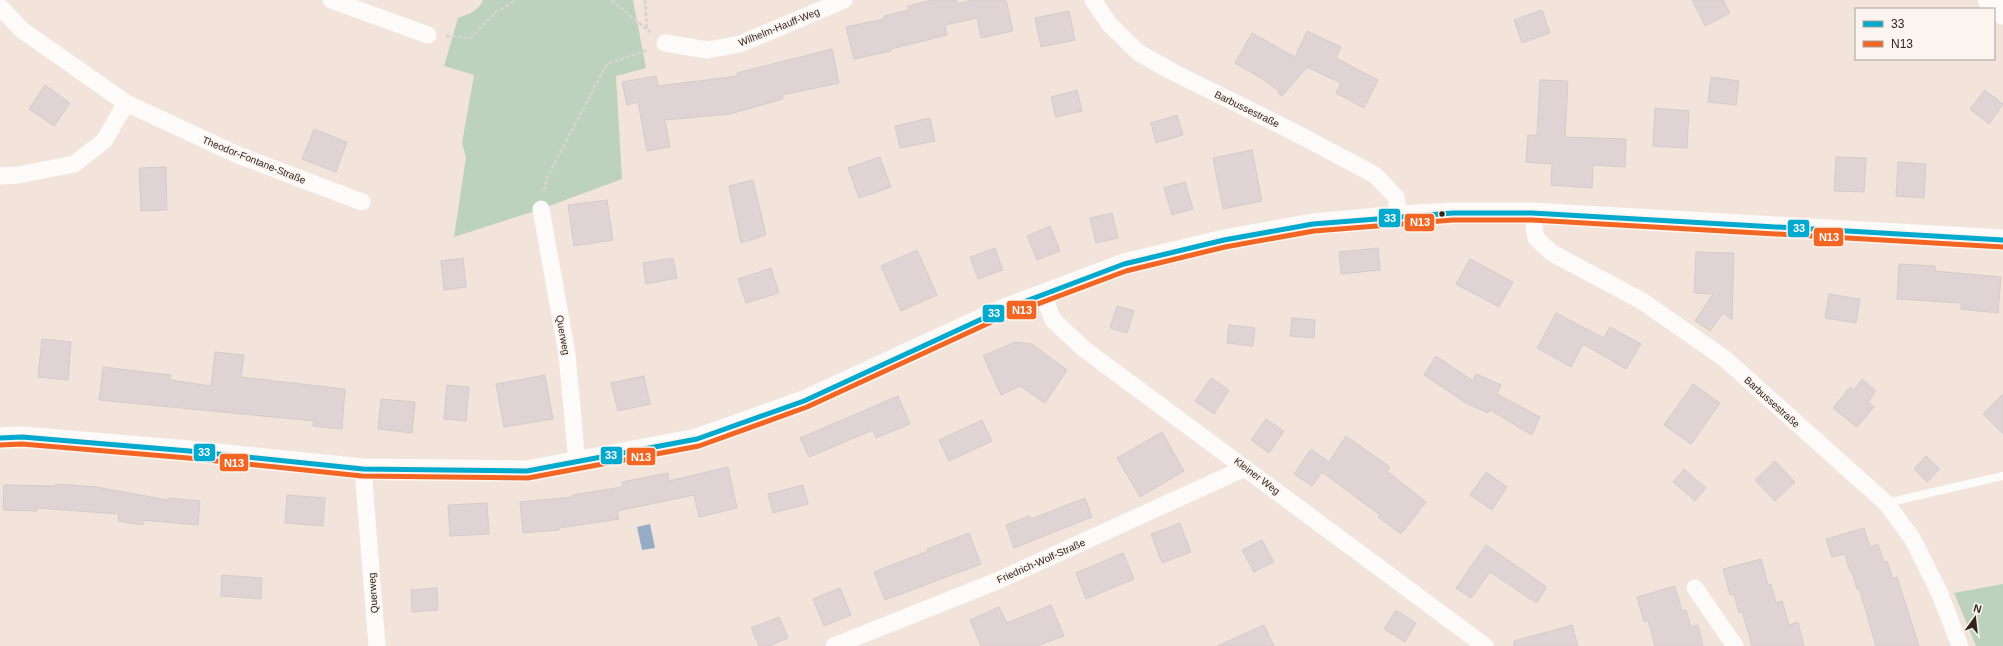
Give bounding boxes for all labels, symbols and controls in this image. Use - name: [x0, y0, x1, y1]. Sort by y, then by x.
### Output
- street label: Wilhelm-Hauff-Weg: [737, 6, 821, 48]
- legend: [1855, 8, 1995, 60]
- text: 33: [1891, 17, 1905, 31]
- text: N13: [1891, 37, 1913, 51]
- street label: Barbussestraße: [1213, 89, 1282, 130]
- street label: Theodor-Fontane-Straße: [201, 134, 308, 186]
- line badge: 33: [1378, 208, 1401, 228]
- unlabelled marker: [1437, 209, 1447, 219]
- text: 33: [1384, 212, 1396, 224]
- line badge: N13: [1404, 213, 1435, 232]
- text: N13: [1410, 216, 1430, 228]
- line badge: 33: [1787, 219, 1810, 238]
- text: 33: [1793, 222, 1805, 234]
- line badge: N13: [1813, 227, 1844, 247]
- text: N13: [1819, 231, 1839, 243]
- line badge: N13: [1006, 300, 1037, 320]
- line badge: 33: [982, 304, 1005, 323]
- text: N13: [1012, 304, 1032, 316]
- text: 33: [988, 307, 1000, 319]
- street label: Querweg: [554, 314, 572, 356]
- street label: Barbussestraße: [1742, 374, 1802, 430]
- line badge: 33: [193, 443, 216, 462]
- text: 33: [198, 446, 210, 458]
- line badge: 33: [600, 446, 623, 465]
- line badge: N13: [626, 447, 656, 466]
- text: 33: [605, 449, 617, 461]
- text: N13: [631, 451, 651, 463]
- line badge: N13: [219, 453, 249, 472]
- street label: Kleiner Weg: [1232, 455, 1282, 497]
- text: N13: [224, 457, 244, 469]
- street label: Friedrich-Wolf-Straße: [995, 536, 1087, 585]
- street label: Querweg: [366, 572, 380, 614]
- north arrow: [1955, 598, 1995, 638]
- text: N: [1972, 602, 1983, 615]

